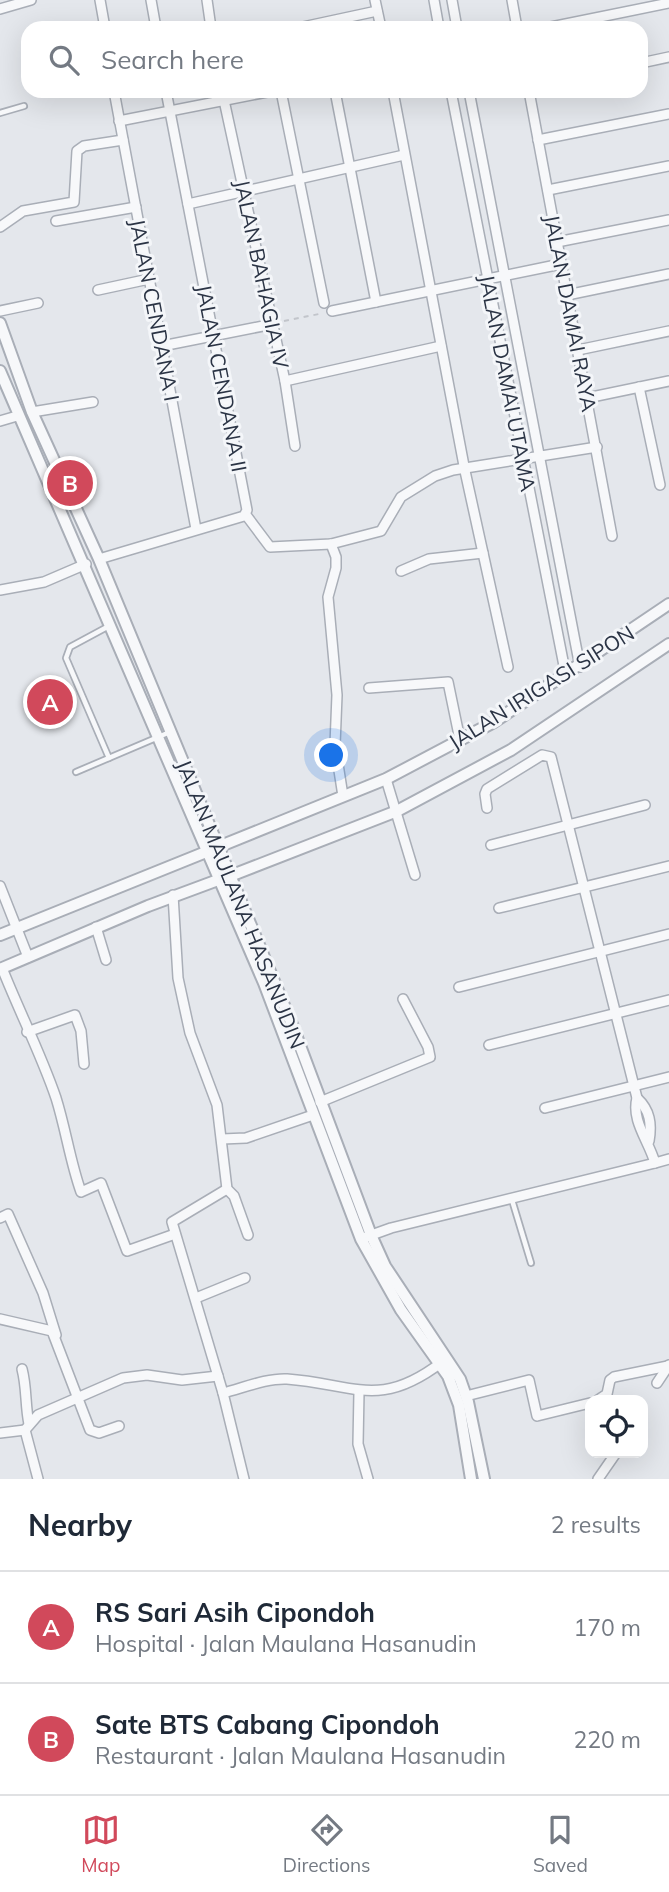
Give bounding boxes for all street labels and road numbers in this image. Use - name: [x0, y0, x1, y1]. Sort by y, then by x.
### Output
- street label: JALAN BAHAGIA IV: [229, 177, 295, 371]
- street label: JALAN DAMAI RAYA: [539, 212, 603, 414]
- street label: JALAN CENDANA I: [125, 217, 185, 403]
- street label: JALAN DAMAI UTAMA: [474, 272, 542, 494]
- street label: JALAN CENDANA II: [191, 282, 253, 474]
- street label: JALAN IRIGASI SIPON: [443, 619, 639, 755]
- street label: JALAN MAULANA HASANUDIN: [171, 756, 311, 1052]

